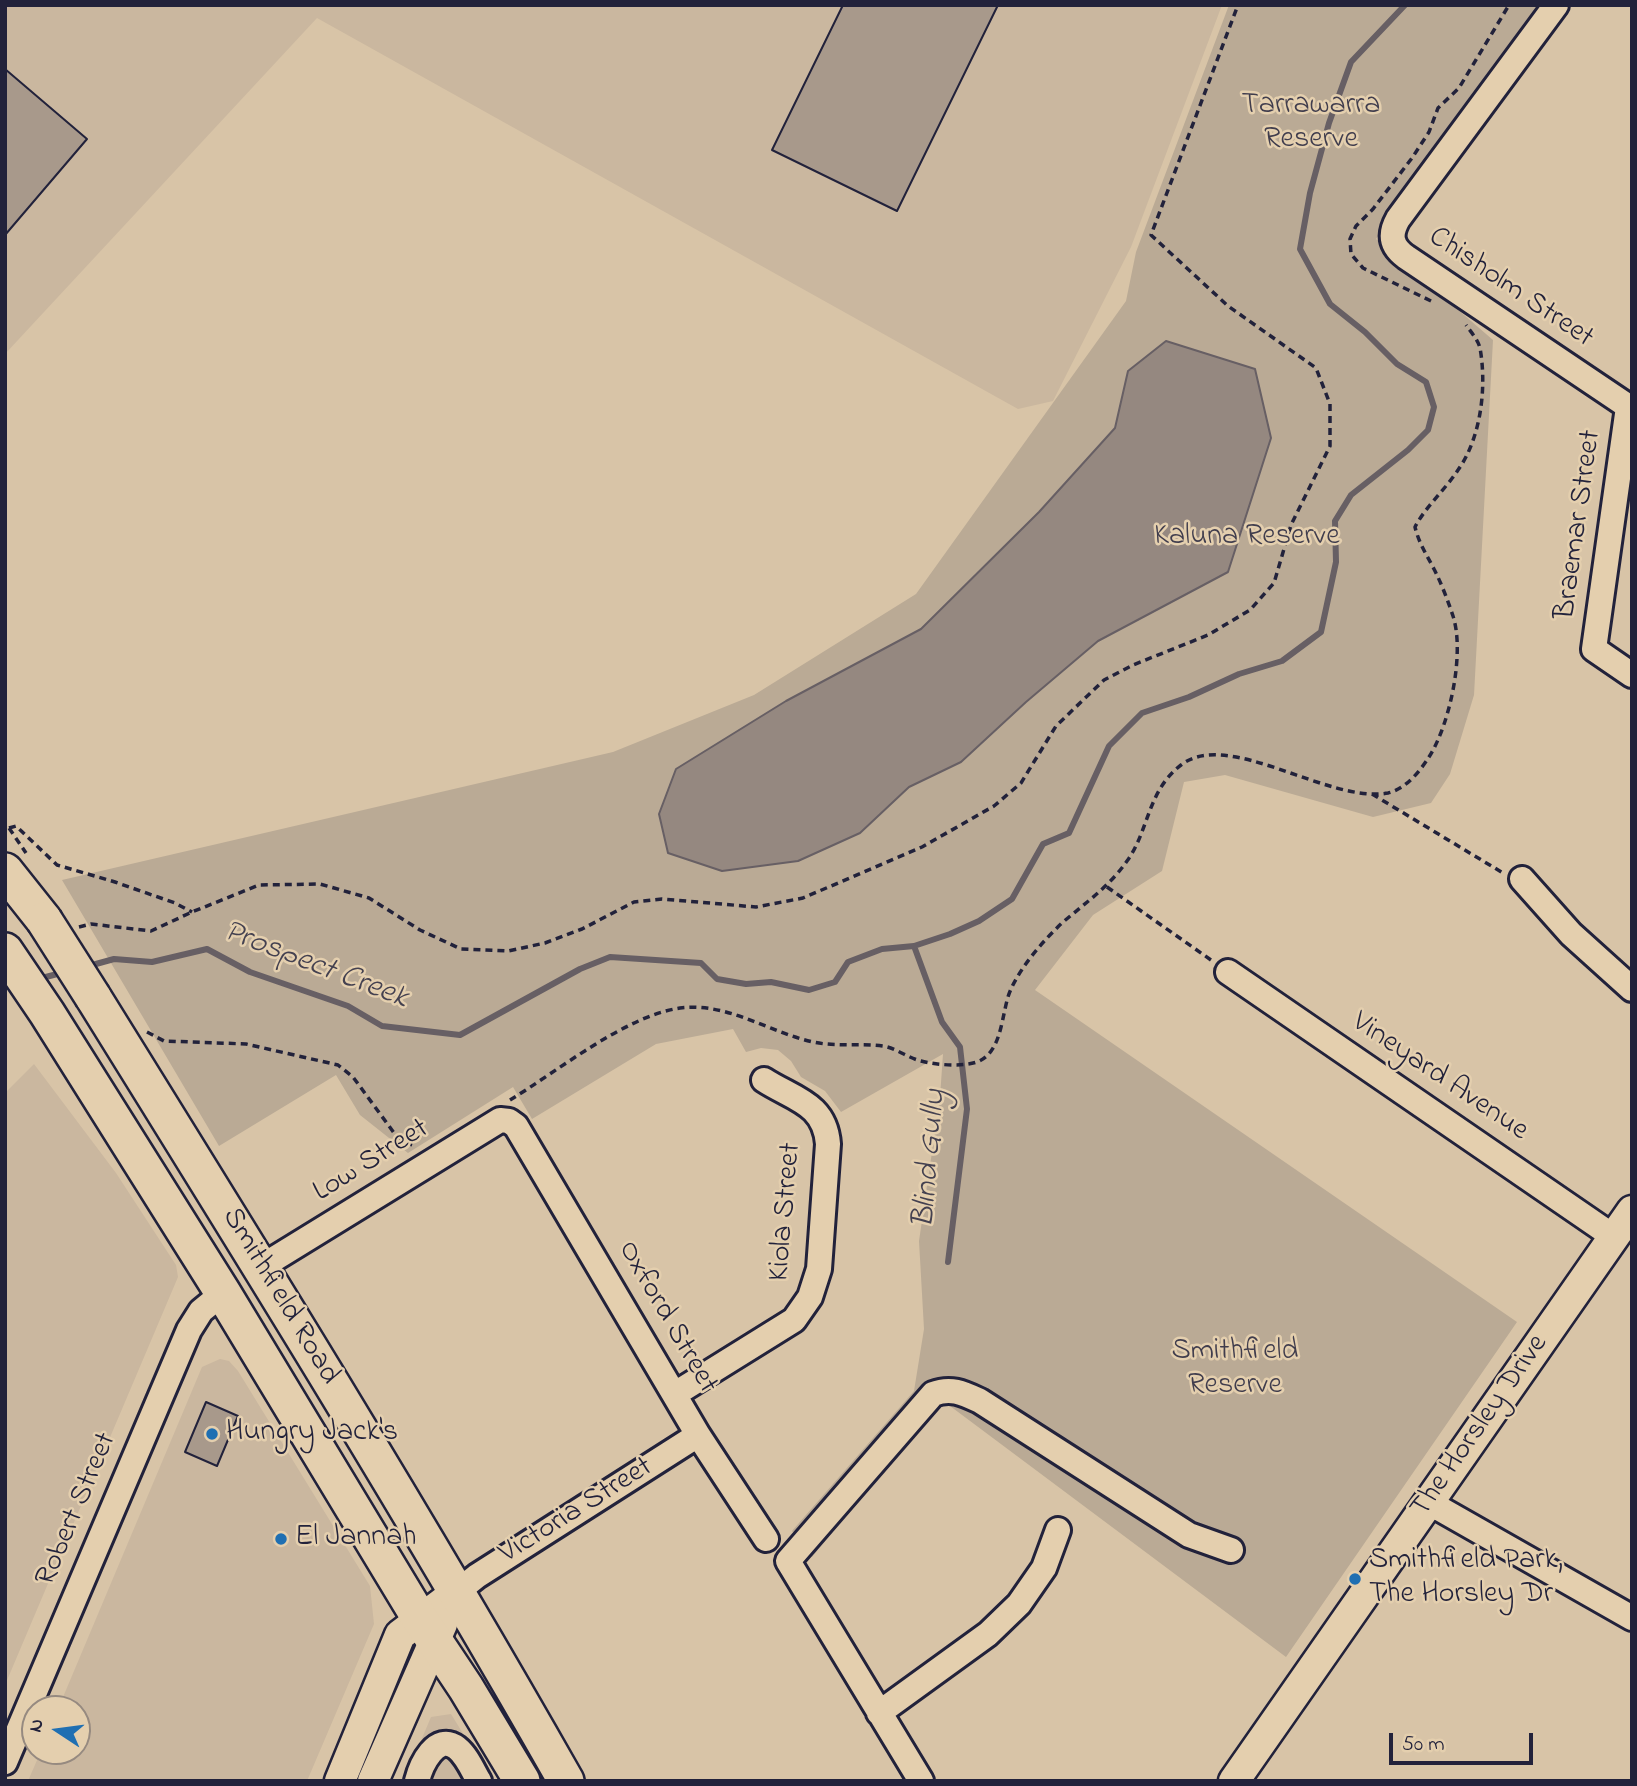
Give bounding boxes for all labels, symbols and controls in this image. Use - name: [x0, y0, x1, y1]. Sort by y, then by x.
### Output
- park label: Tarrawarra Reserve: [1242, 89, 1380, 160]
- street label: Chisholm Street: [1420, 220, 1600, 358]
- street label: Braemar Street: [1549, 428, 1611, 622]
- park label: Kaluna Reserve: [1154, 520, 1340, 556]
- water label: Prospect Creek: [217, 914, 413, 1020]
- street label: Vineyard Avenue: [1344, 1006, 1534, 1150]
- water label: Blind Gully: [907, 1088, 957, 1230]
- street label: Low Street: [308, 1112, 436, 1212]
- street label: Kiola Street: [763, 1141, 811, 1283]
- street label: Smithfield Road: [212, 1202, 346, 1392]
- street label: Oxford Street: [608, 1235, 724, 1401]
- street label: The Horsley Drive: [1405, 1329, 1557, 1525]
- park label: Smithfield Reserve: [1172, 1335, 1298, 1406]
- place label: Hungry Jack's: [226, 1416, 398, 1452]
- marker: Hungry Jack's: [204, 1426, 220, 1442]
- street label: Robert Street: [30, 1428, 126, 1592]
- street label: Victoria Street: [494, 1451, 660, 1573]
- place label: El Jannah: [295, 1521, 417, 1557]
- marker: El Jannah: [273, 1531, 289, 1547]
- place label: Smithfield Park, The Horsley Dr: [1369, 1544, 1563, 1614]
- marker: Smithfield Park, The Horsley Dr: [1347, 1571, 1363, 1587]
- north arrow: [21, 1695, 91, 1765]
- text: N: [22, 1716, 52, 1735]
- scale bar: [1392, 1720, 1536, 1764]
- text: 50 m: [1402, 1730, 1445, 1760]

